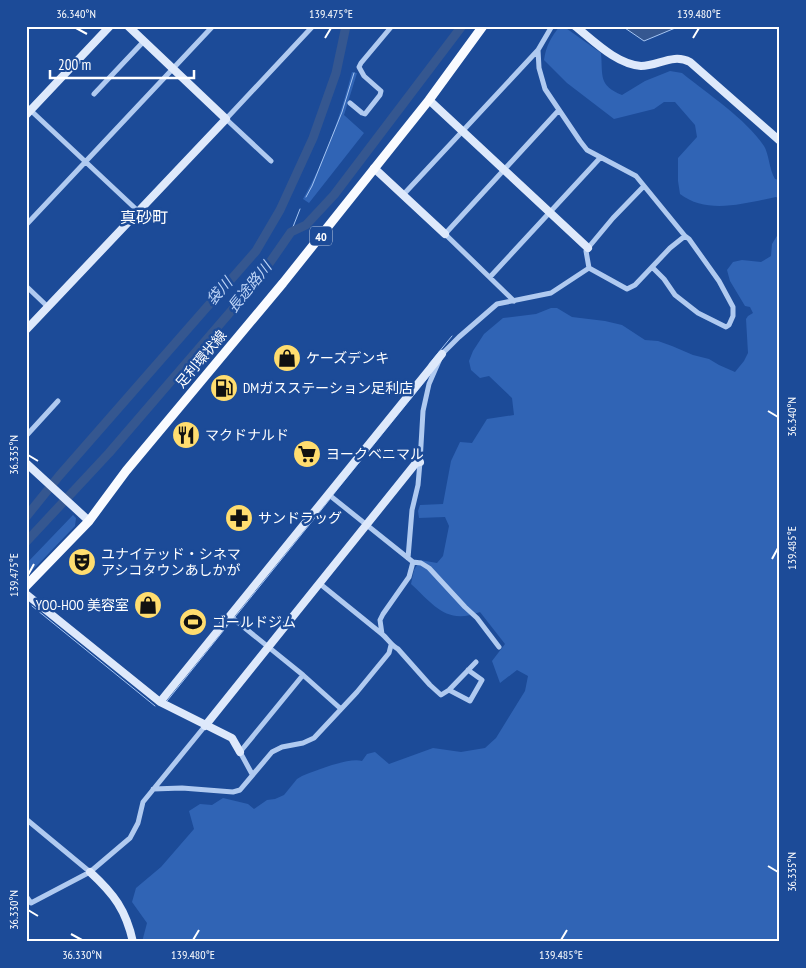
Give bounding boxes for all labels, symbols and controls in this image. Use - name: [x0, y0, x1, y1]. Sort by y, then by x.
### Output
- text: 36.340°N: [56, 6, 96, 21]
- text: 139.475°E: [309, 6, 353, 21]
- text: 139.480°E: [677, 6, 721, 21]
- scale bar: [50, 48, 194, 80]
- text: 200 m: [58, 55, 91, 74]
- district label: 真砂町: [120, 207, 168, 227]
- road number: 40: [310, 227, 332, 246]
- water label: 長途路川: [223, 256, 277, 316]
- water label: 袋川: [202, 272, 237, 309]
- street label: 足利環状線: [172, 326, 230, 392]
- shop icon: ケーズデンキ: [272, 343, 302, 373]
- place label: ケーズデンキ: [306, 349, 389, 367]
- fuel station icon: DMガスステーション足利店: [209, 373, 239, 403]
- place label: DMガスステーション足利店: [243, 379, 413, 397]
- text: 36.340°N: [784, 397, 799, 437]
- restaurant icon: マクドナルド: [171, 420, 201, 450]
- place label: マクドナルド: [205, 426, 289, 444]
- text: 36.335°N: [6, 435, 21, 475]
- supermarket icon: ヨークベニマル: [292, 439, 322, 469]
- place label: ヨークベニマル: [326, 445, 424, 463]
- pharmacy icon: サンドラッグ: [224, 503, 254, 533]
- place label: サンドラッグ: [258, 509, 342, 527]
- text: 139.485°E: [784, 526, 799, 570]
- place label: ユナイテッド・シネマ アシコタウンあしかが: [101, 545, 241, 579]
- theatre icon: ユナイテッド・シネマ アシコタウンあしかが: [67, 547, 97, 577]
- text: 139.475°E: [6, 553, 21, 597]
- shop icon: YOO-HOO 美容室: [133, 590, 163, 620]
- place label: YOO-HOO 美容室: [36, 596, 129, 614]
- sports icon: ゴールドジム: [178, 607, 208, 637]
- place label: ゴールドジム: [212, 613, 296, 631]
- text: 36.335°N: [784, 852, 799, 892]
- text: 36.330°N: [6, 890, 21, 930]
- text: 36.330°N: [62, 947, 102, 962]
- text: 139.480°E: [171, 947, 215, 962]
- text: 139.485°E: [539, 947, 583, 962]

